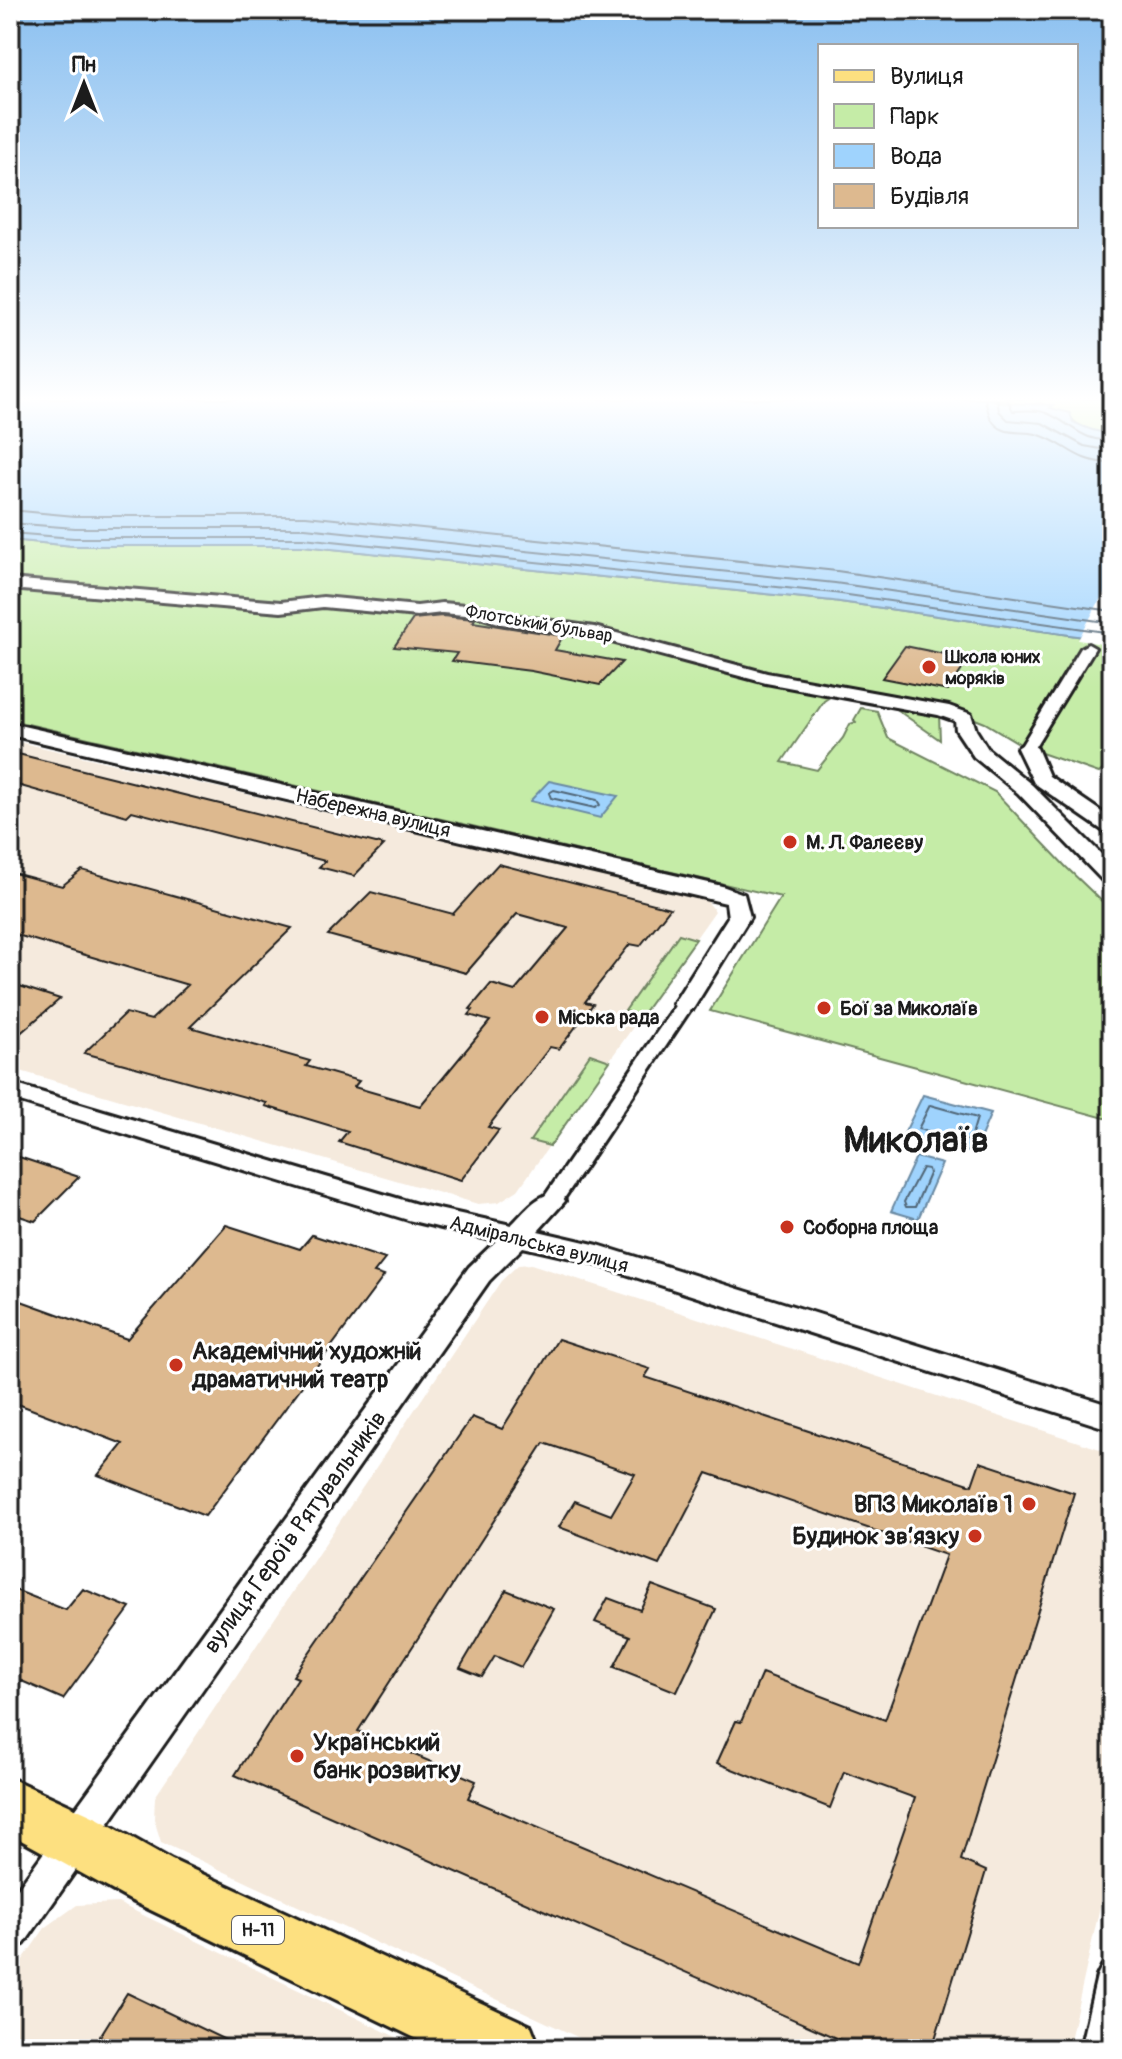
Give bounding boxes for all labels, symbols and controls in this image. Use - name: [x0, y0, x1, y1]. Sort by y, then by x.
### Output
- north arrow: [44, 44, 124, 124]
- legend: [818, 44, 1078, 228]
- text: Пн: [72, 51, 96, 79]
- text: Вулиця: [890, 62, 963, 91]
- text: Парк: [890, 102, 939, 131]
- text: Вода: [890, 142, 942, 171]
- text: Будівля: [890, 182, 969, 211]
- street label: Флотський бульвар: [464, 600, 614, 648]
- place label: Школа юних моряків: [944, 646, 1040, 690]
- marker: Школа юних моряків: [920, 658, 938, 676]
- street label: Набережна вулиця: [293, 783, 453, 843]
- place label: М. Л. Фалєєву: [806, 830, 923, 855]
- marker: М. Л. Фалєєву: [781, 833, 799, 851]
- place label: Бої за Миколаїв: [840, 996, 978, 1021]
- marker: Бої за Миколаїв: [815, 999, 833, 1017]
- place label: Міська рада: [558, 1005, 659, 1030]
- marker: Міська рада: [533, 1008, 551, 1026]
- district label: Миколаїв: [843, 1118, 989, 1163]
- street label: Адміральська вулиця: [447, 1210, 631, 1278]
- place label: Соборна площа: [803, 1215, 938, 1240]
- marker: Соборна площа: [778, 1218, 796, 1236]
- place label: Академічний художній драматичний театр: [191, 1337, 422, 1394]
- marker: Академічний художній драматичний театр: [167, 1356, 185, 1374]
- street label: вулиця Героїв Рятувальників: [197, 1405, 393, 1659]
- place label: ВПЗ Миколаїв 1: [854, 1490, 1013, 1519]
- marker: ВПЗ Миколаїв 1: [1020, 1495, 1038, 1513]
- place label: Будинок зв’язку: [792, 1522, 960, 1551]
- marker: Будинок зв’язку: [966, 1527, 984, 1545]
- place label: Український банк розвитку: [313, 1728, 461, 1785]
- marker: Український банк розвитку: [288, 1747, 306, 1765]
- road number: Н-11: [232, 1916, 284, 1944]

